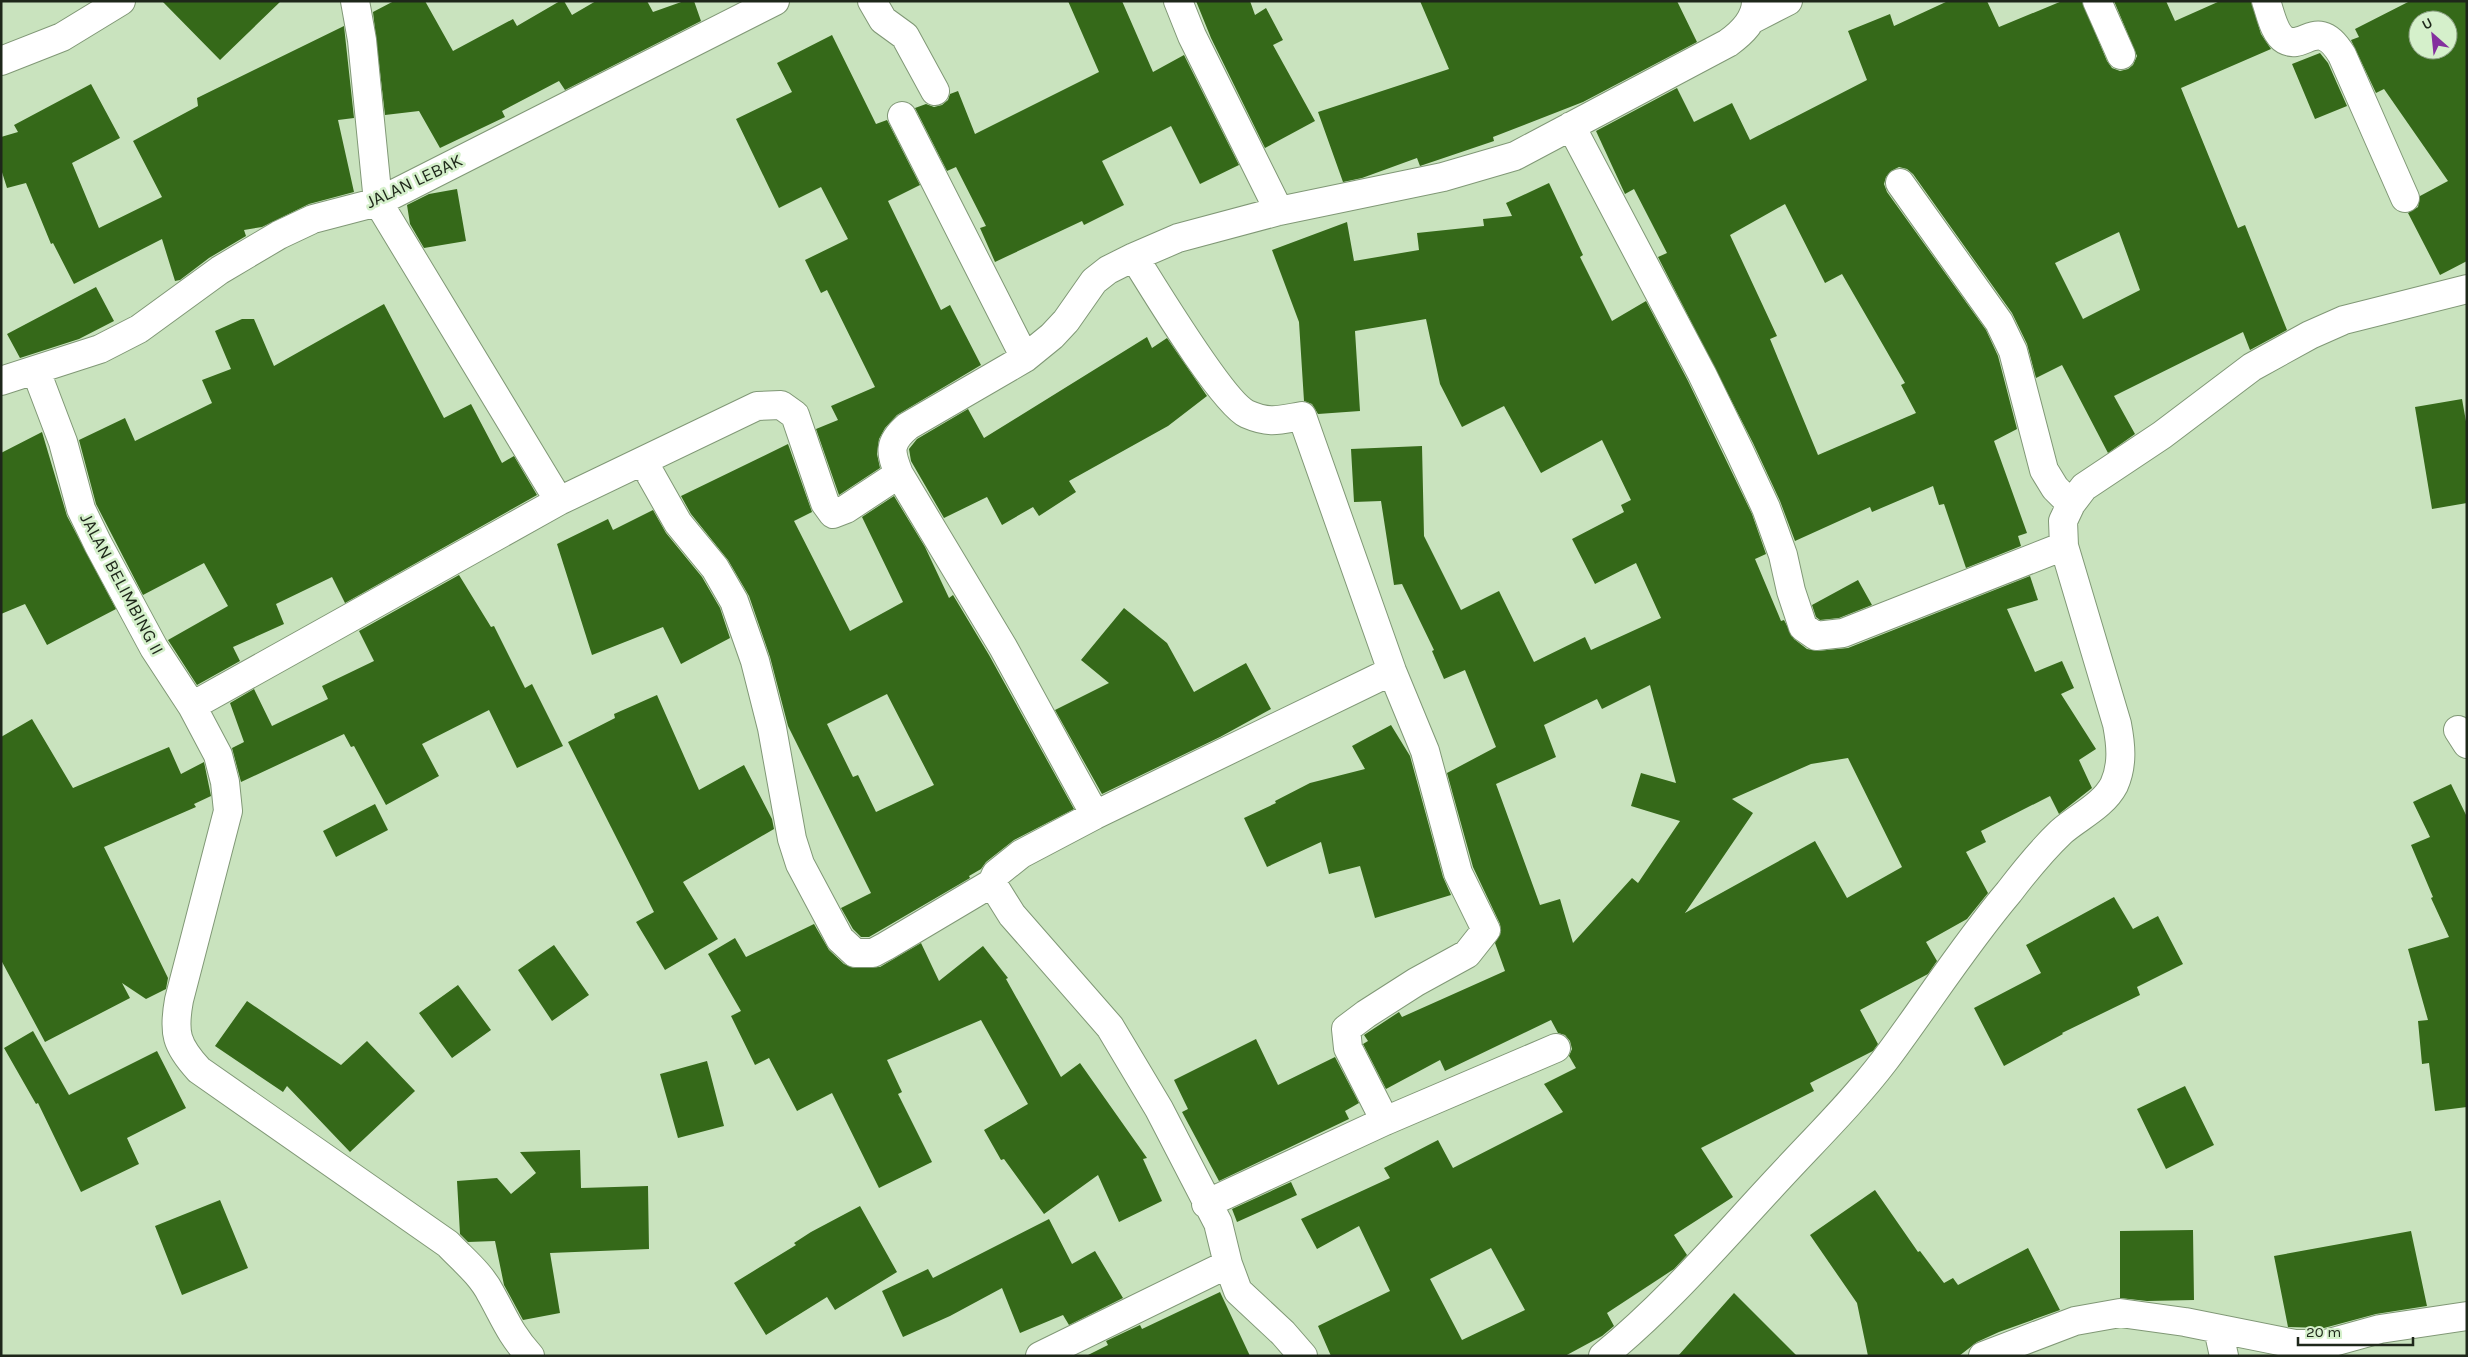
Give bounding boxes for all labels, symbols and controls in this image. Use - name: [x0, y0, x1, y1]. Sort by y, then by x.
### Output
- north arrow: [2408, 10, 2458, 60]
- text: U: [2419, 14, 2435, 34]
- street label: JALAN LEBAK: [362, 149, 466, 213]
- street label: JALAN BELIMBING II: [75, 509, 169, 659]
- scale bar: [2298, 1314, 2413, 1346]
- text: 20 m: [2306, 1323, 2341, 1341]

